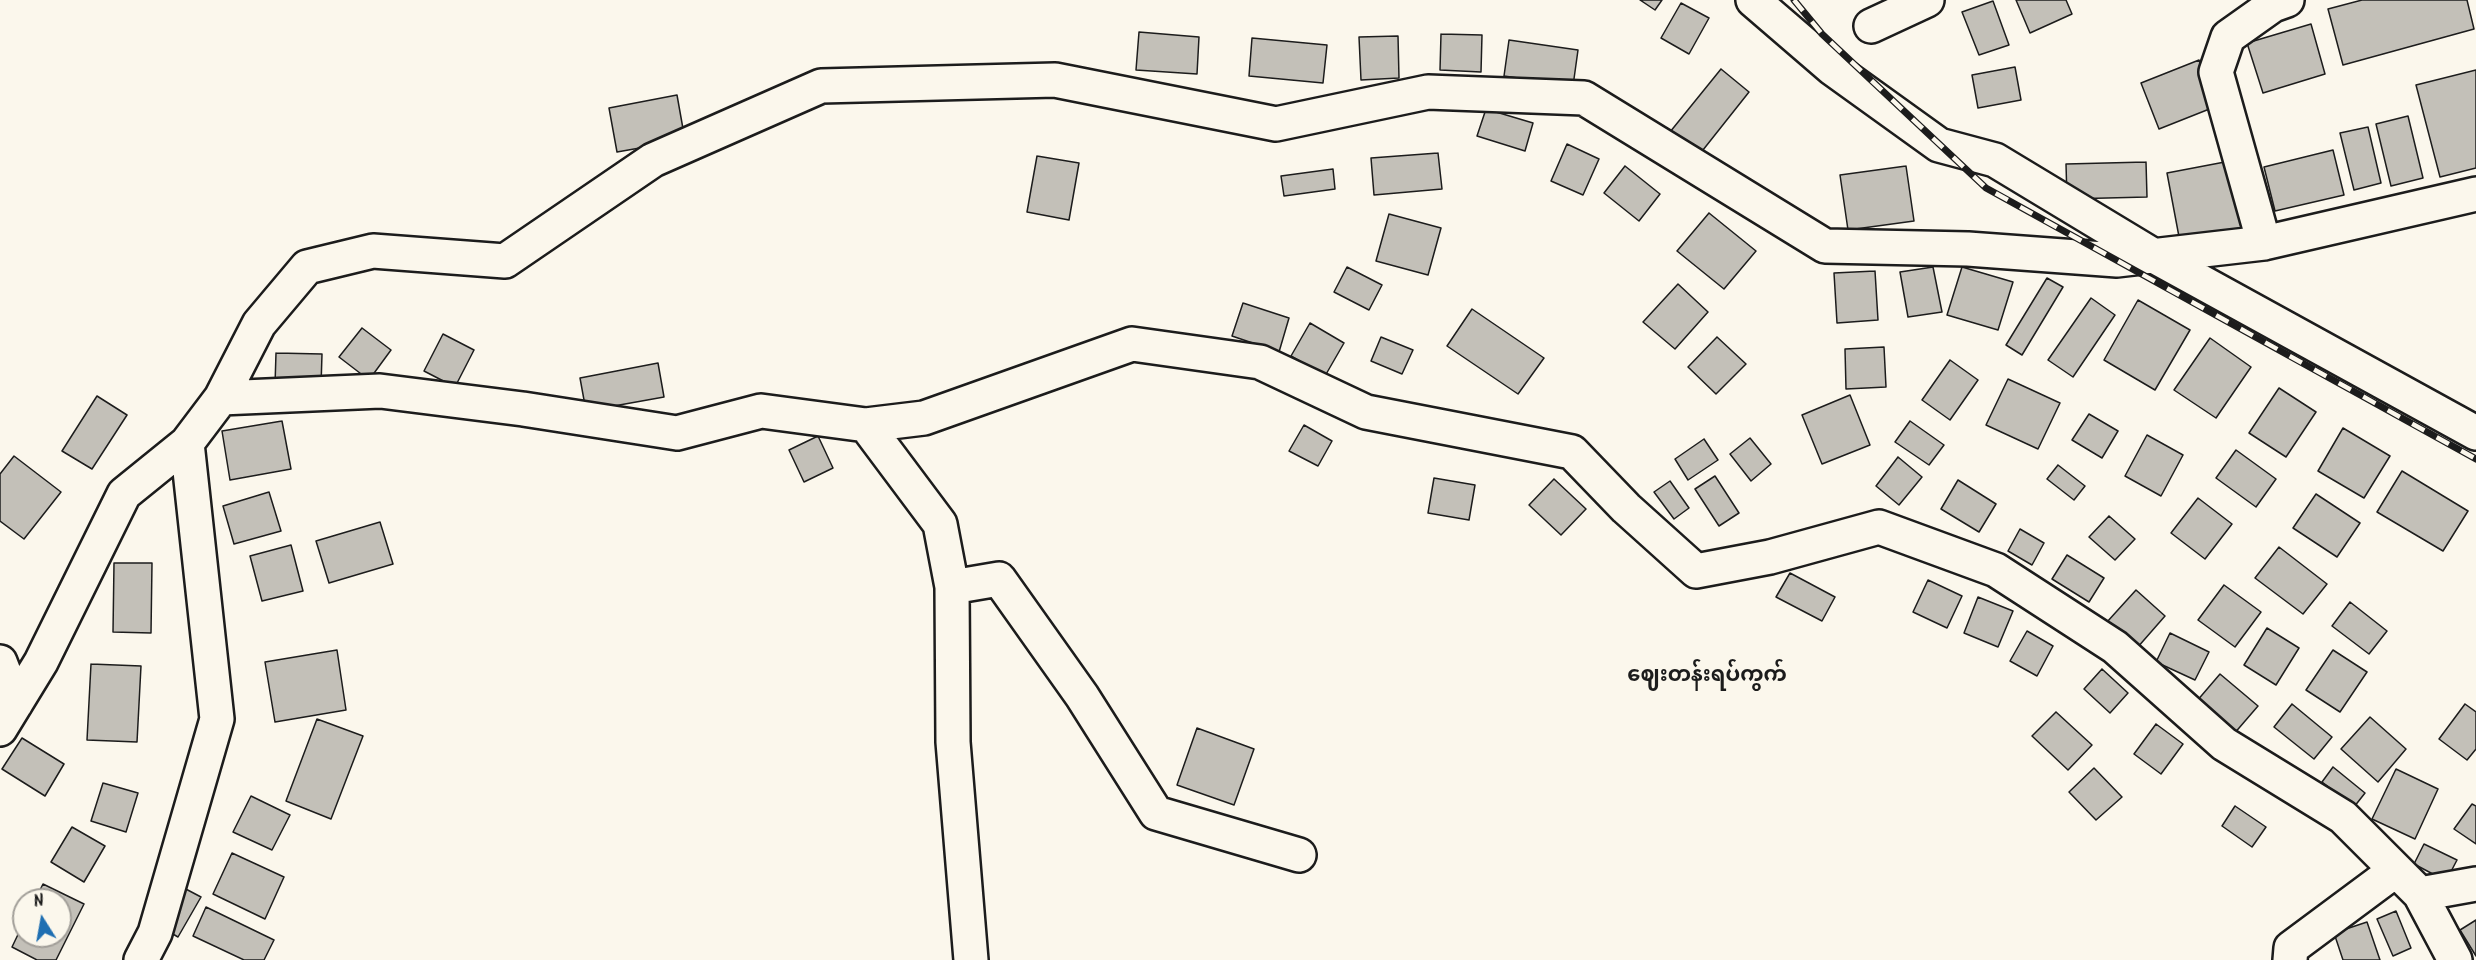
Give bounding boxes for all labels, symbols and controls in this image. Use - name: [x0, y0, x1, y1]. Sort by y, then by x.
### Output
- district label: ဈေးတန်းရပ်ကွက်: [1627, 664, 1787, 690]
- north arrow: [12, 888, 72, 948]
- text: N: [31, 889, 46, 915]

